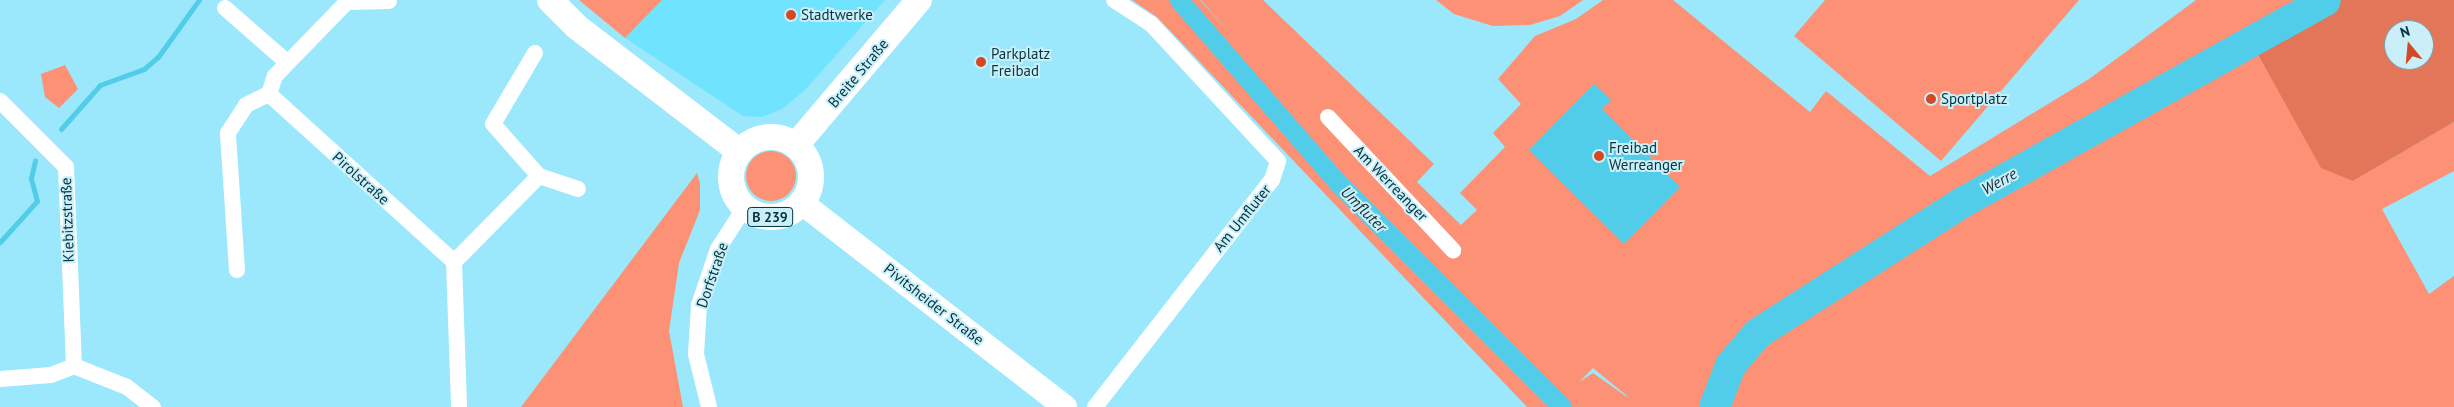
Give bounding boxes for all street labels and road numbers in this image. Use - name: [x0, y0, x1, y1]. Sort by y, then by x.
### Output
- street label: Breite Straße: [824, 35, 892, 111]
- street label: Am Werreanger: [1350, 141, 1432, 225]
- street label: Pirolstraße: [329, 148, 393, 208]
- street label: Kiebitzstraße: [57, 177, 77, 263]
- street label: Am Umfluter: [1209, 181, 1275, 255]
- road number: B 239: [746, 206, 794, 228]
- street label: Dorfstraße: [692, 240, 732, 310]
- street label: Pivitsheider Straße: [880, 259, 988, 349]

